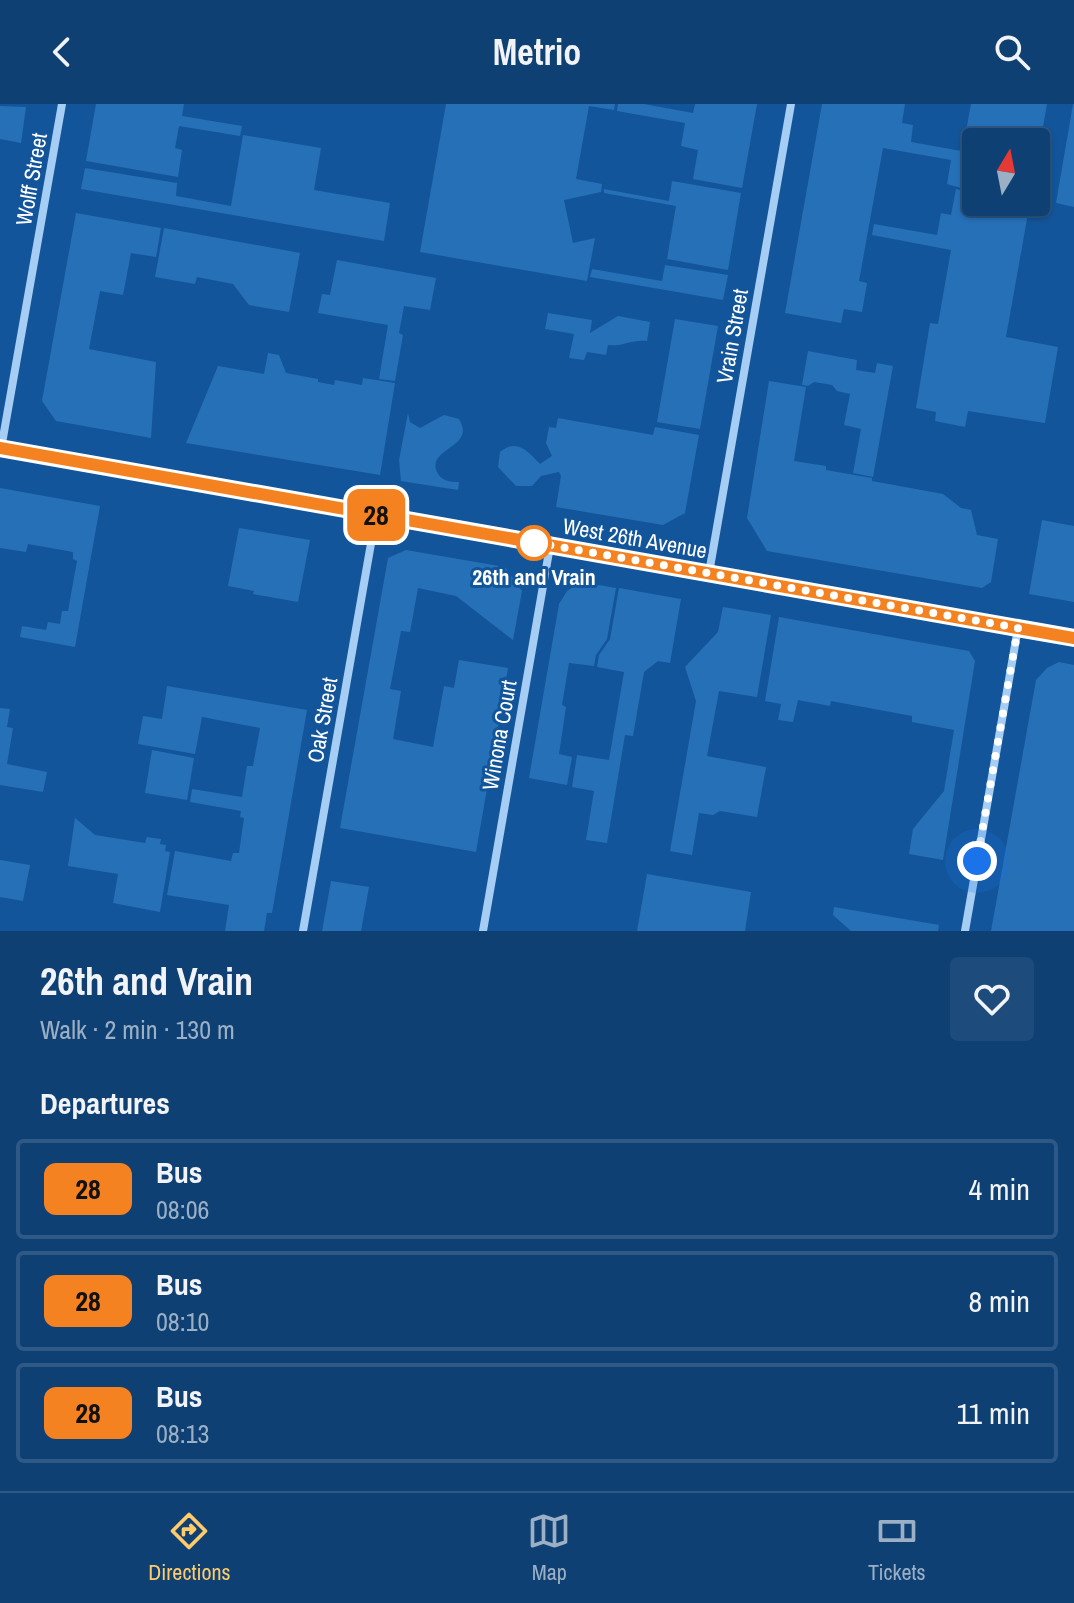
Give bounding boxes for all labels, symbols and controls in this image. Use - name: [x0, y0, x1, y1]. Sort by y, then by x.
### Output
- text: Metrio: [493, 28, 581, 76]
- icon: back: [40, 30, 84, 74]
- icon: search: [990, 30, 1034, 74]
- north arrow: [962, 128, 1050, 216]
- map controls: [962, 128, 1050, 216]
- street label: Wolff Street: [8, 130, 54, 228]
- street label: Vrain Street: [709, 286, 755, 386]
- line badge: 28: [340, 489, 412, 541]
- text: 28: [363, 496, 389, 534]
- street label: West 26th Avenue: [561, 511, 709, 565]
- marker: 26th and Vrain: [517, 526, 551, 560]
- place label: 26th and Vrain: [472, 562, 596, 592]
- street label: Oak Street: [300, 675, 344, 765]
- street label: Winona Court: [475, 678, 523, 792]
- your location: [957, 841, 997, 881]
- text: 26th and Vrain: [40, 956, 253, 1007]
- button: heart: [950, 957, 1034, 1041]
- text: Walk · 2 min · 130 m: [40, 1012, 235, 1047]
- text: Departures: [40, 1083, 170, 1123]
- text: Bus: [156, 1152, 202, 1192]
- text: 4 min: [968, 1169, 1030, 1209]
- text: 28: [75, 1170, 101, 1208]
- text: 08:06: [156, 1192, 209, 1227]
- text: Bus: [156, 1264, 202, 1304]
- text: 8 min: [968, 1281, 1030, 1321]
- text: 28: [75, 1282, 101, 1320]
- text: 08:10: [156, 1304, 209, 1339]
- text: Bus: [156, 1376, 202, 1416]
- text: 11 min: [957, 1393, 1030, 1433]
- text: 28: [75, 1394, 101, 1432]
- text: 08:13: [156, 1416, 209, 1451]
- tab: Directions: [148, 1509, 231, 1587]
- tab: Map: [527, 1509, 571, 1587]
- tab: Tickets: [868, 1509, 926, 1587]

